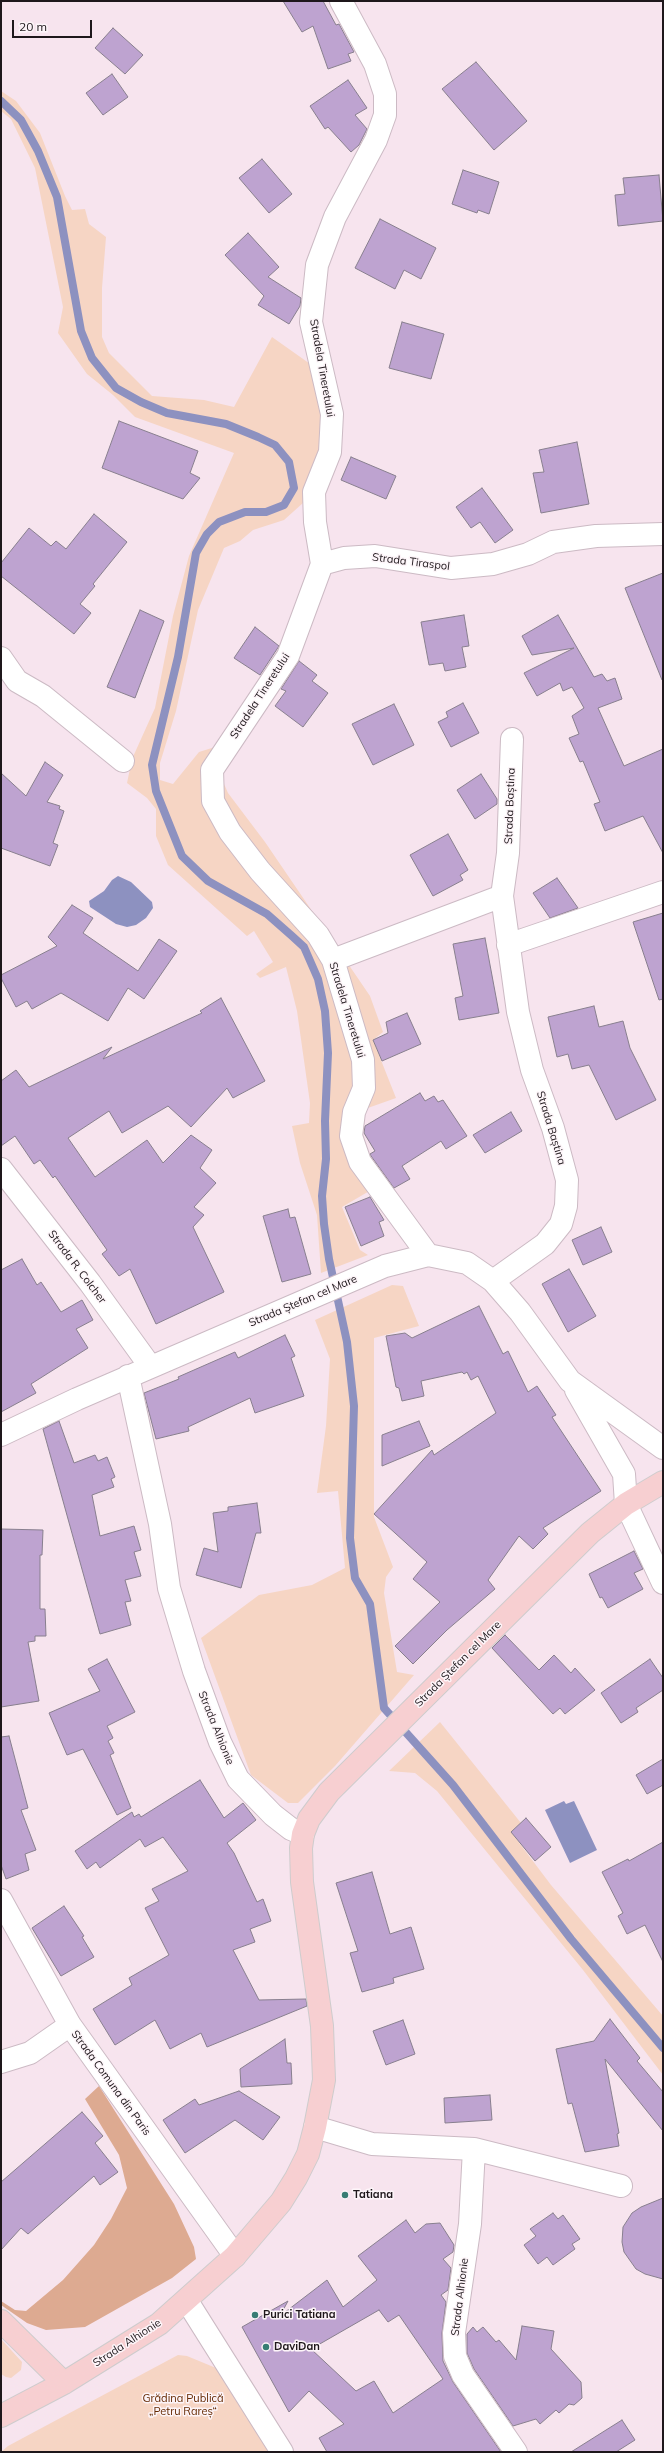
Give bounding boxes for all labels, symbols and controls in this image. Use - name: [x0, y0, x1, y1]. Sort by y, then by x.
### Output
- scale bar: [14, 12, 94, 38]
- text: 20 m: [19, 19, 47, 34]
- street label: Stradela Tineretului: [307, 318, 337, 418]
- street label: Strada Tiraspol: [371, 551, 451, 573]
- street label: Stradela Tineretului: [227, 651, 293, 741]
- street label: Strada Baștina: [502, 768, 518, 844]
- street label: Stradela Tineretului: [326, 961, 368, 1059]
- street label: Strada Baștina: [534, 1090, 568, 1166]
- street label: Strada R. Colcher: [45, 1228, 109, 1306]
- street label: Strada Ștefan cel Mare: [247, 1272, 359, 1330]
- street label: Strada Ștefan cel Mare: [412, 1618, 504, 1710]
- street label: Strada Alhionie: [195, 1689, 237, 1767]
- street label: Strada Comuna din Paris: [68, 2028, 154, 2138]
- place label: Tatiana: [353, 2188, 393, 2202]
- marker: Tatiana: [340, 2190, 350, 2200]
- street label: Strada Alhionie: [449, 2257, 471, 2337]
- place label: Purici Tatiana: [263, 2308, 336, 2322]
- marker: Purici Tatiana: [250, 2310, 260, 2320]
- street label: Strada Alhionie: [91, 2316, 163, 2370]
- place label: DaviDan: [274, 2340, 320, 2354]
- marker: DaviDan: [261, 2342, 271, 2352]
- park label: Grădina Publică „Petru Rareș“: [142, 2392, 224, 2418]

